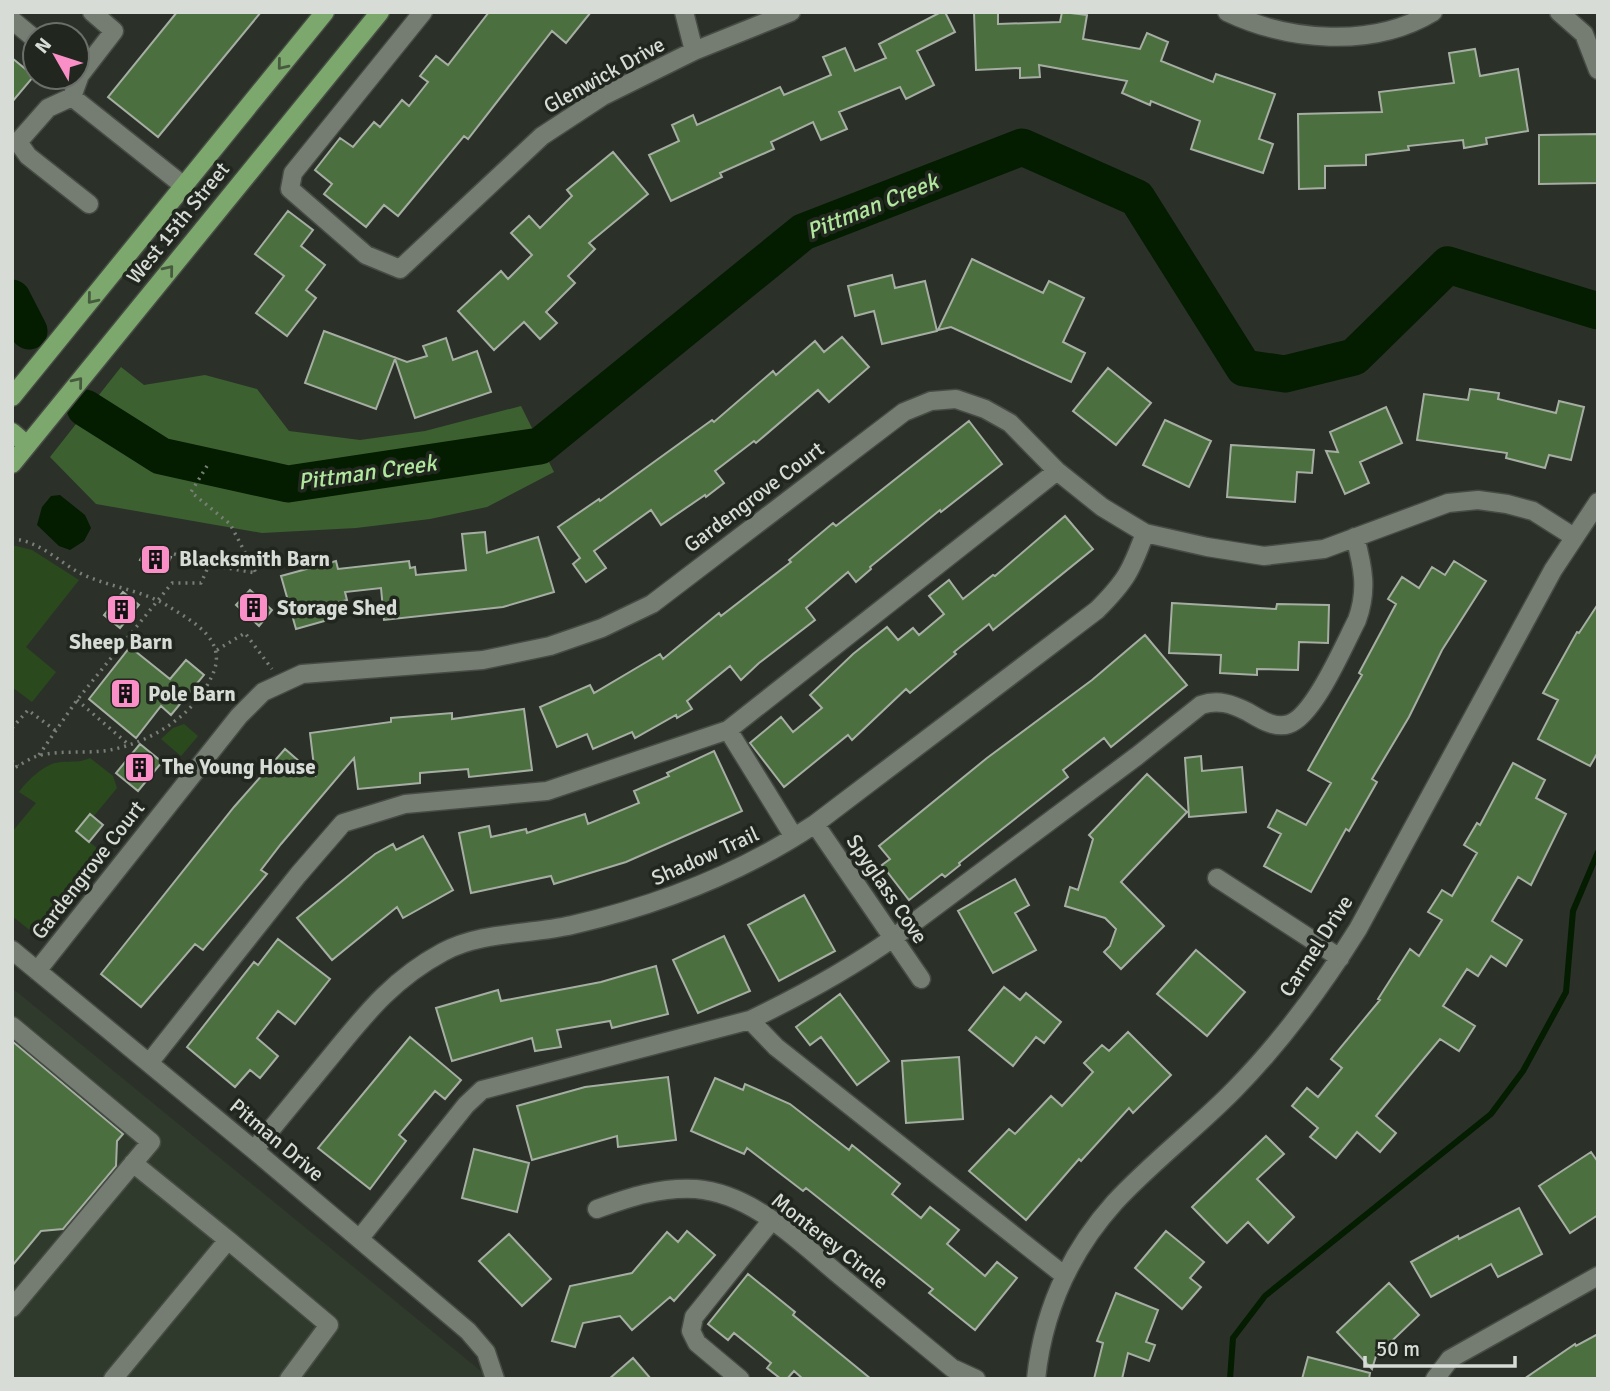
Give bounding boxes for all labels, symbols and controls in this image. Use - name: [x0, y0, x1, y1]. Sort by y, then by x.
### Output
- north arrow: [21, 21, 91, 91]
- street label: Glenwick Drive: [539, 31, 669, 119]
- text: N: [30, 33, 57, 59]
- one-way arrow: [277, 58, 290, 70]
- street label: West 15th Street: [121, 157, 235, 289]
- water label: Pittman Creek: [802, 166, 945, 246]
- one-way arrow: [161, 266, 173, 279]
- one-way arrow: [88, 292, 101, 304]
- one-way arrow: [69, 378, 82, 390]
- street label: Gardengrove Court: [679, 436, 829, 558]
- water label: Pittman Creek: [296, 448, 441, 497]
- building icon: Blacksmith Barn: [139, 542, 173, 576]
- place label: Blacksmith Barn: [179, 546, 330, 572]
- building icon: Storage Shed: [237, 591, 271, 625]
- building icon: Sheep Barn: [104, 593, 138, 627]
- place label: Storage Shed: [277, 595, 397, 621]
- place label: Sheep Barn: [69, 629, 173, 655]
- building icon: Pole Barn: [108, 677, 142, 711]
- place label: Pole Barn: [148, 681, 236, 707]
- building icon: The Young House: [122, 750, 156, 784]
- place label: The Young House: [162, 754, 316, 780]
- street label: Gardengrove Court: [26, 796, 150, 944]
- street label: Shadow Trail: [647, 821, 763, 891]
- street label: Spyglass Cove: [841, 829, 933, 949]
- street label: Carmel Drive: [1274, 890, 1358, 1002]
- street label: Pitman Drive: [224, 1093, 330, 1187]
- street label: Monterey Circle: [766, 1187, 894, 1295]
- scale bar: [1365, 1324, 1516, 1368]
- text: 50 m: [1376, 1336, 1420, 1362]

